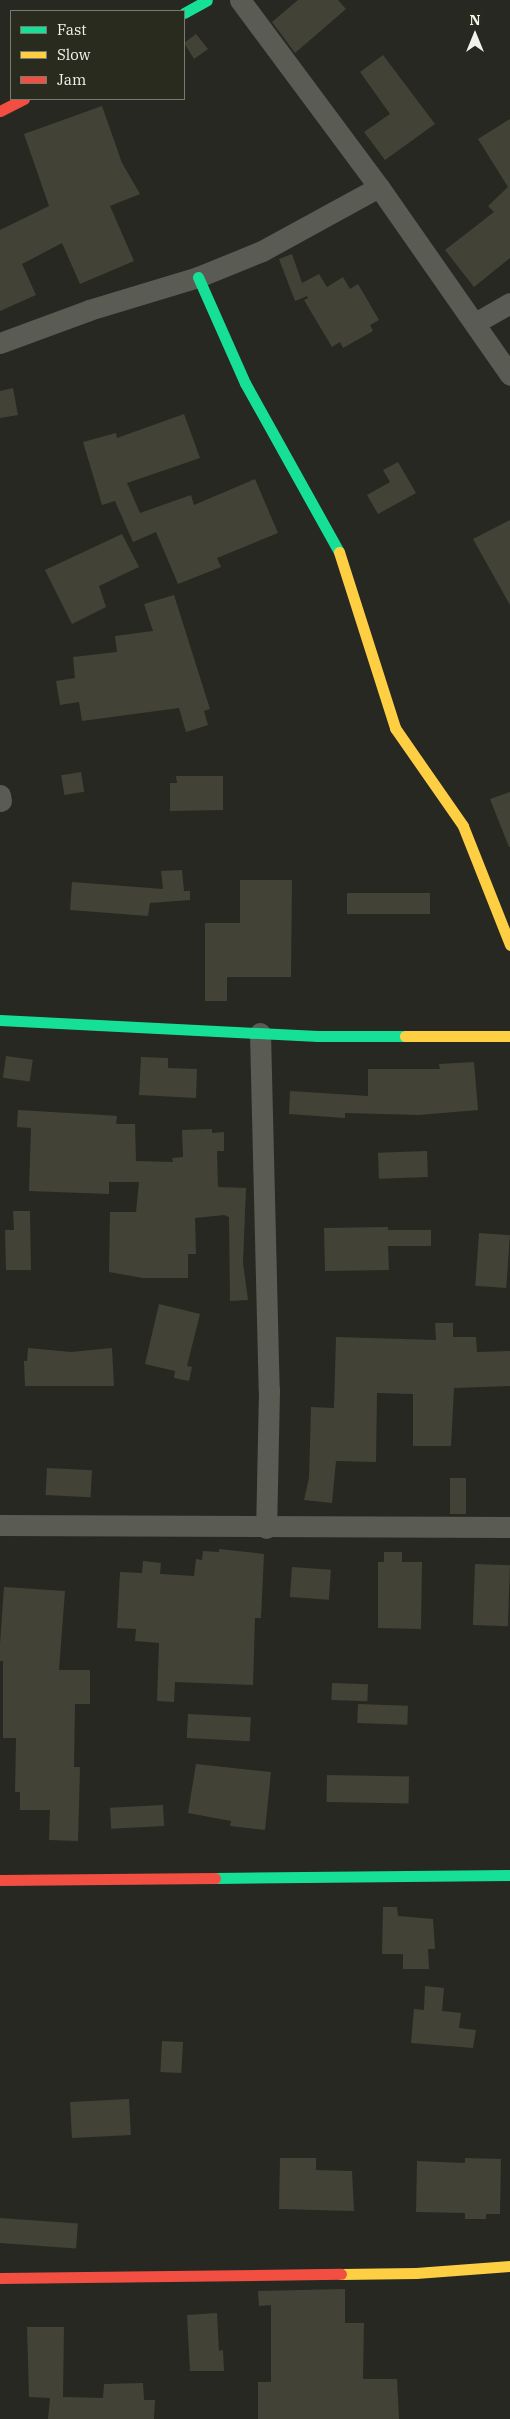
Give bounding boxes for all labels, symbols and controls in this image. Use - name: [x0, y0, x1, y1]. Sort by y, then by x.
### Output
- legend: [10, 10, 185, 100]
- north arrow: [450, 10, 500, 60]
- text: N: [469, 11, 481, 29]
- text: Fast: [57, 20, 87, 39]
- text: Slow: [57, 45, 90, 64]
- text: Jam: [57, 70, 86, 89]

